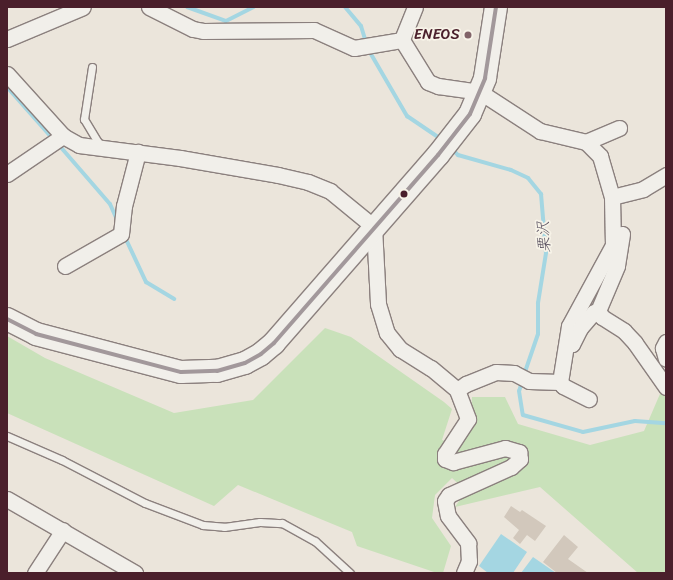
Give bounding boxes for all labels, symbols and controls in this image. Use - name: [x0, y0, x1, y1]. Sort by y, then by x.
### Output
- place label: ENEOS: [414, 26, 460, 44]
- marker: ENEOS: [463, 30, 473, 40]
- unlabelled marker: [399, 189, 409, 199]
- water label: 栗沢: [534, 221, 554, 253]

